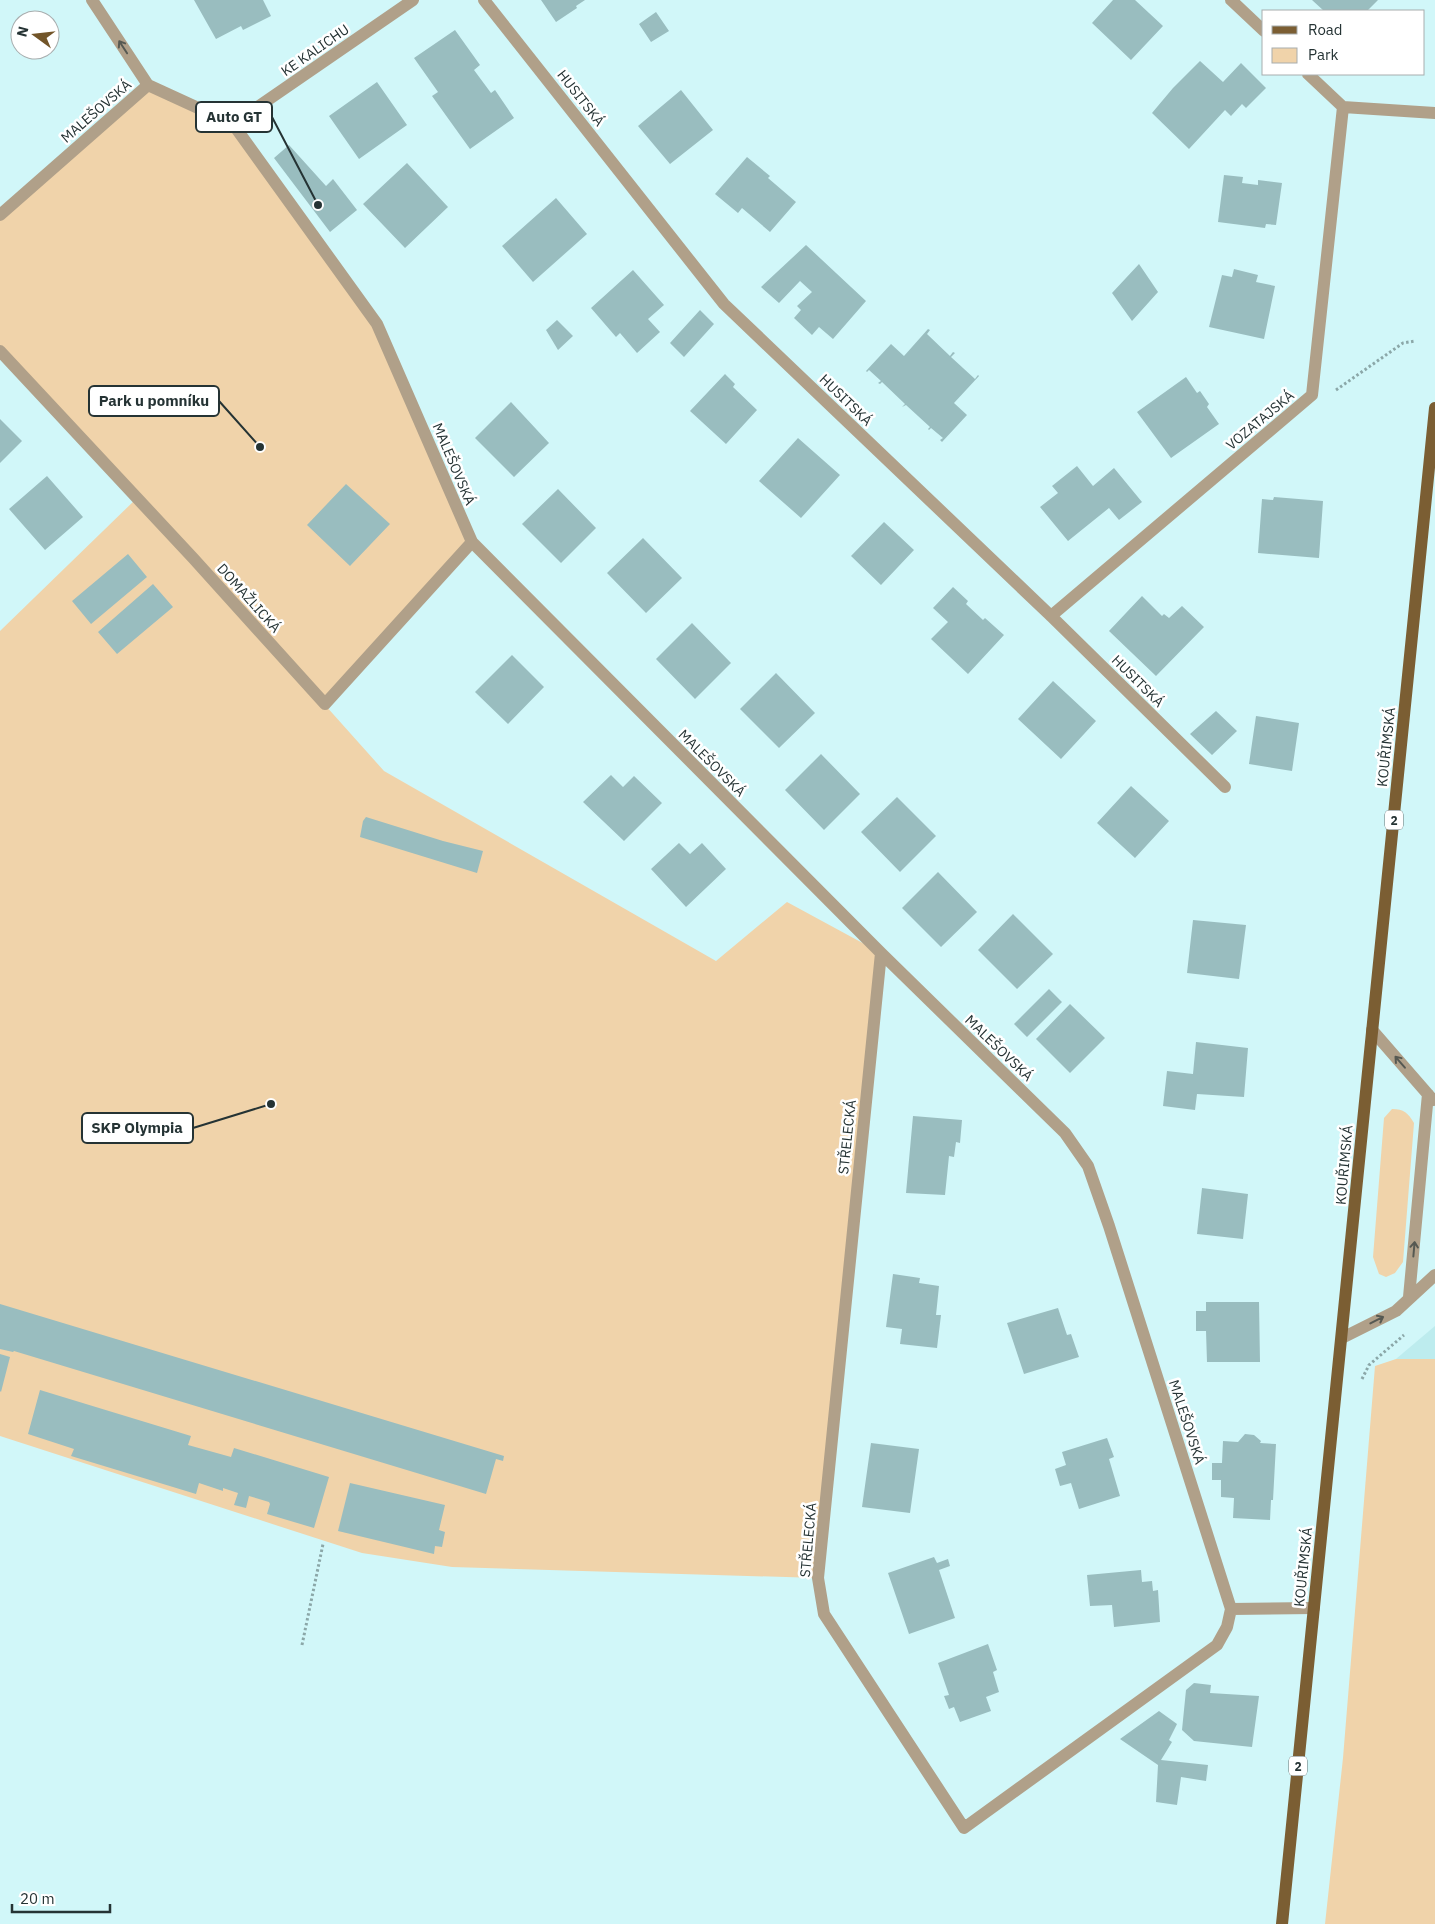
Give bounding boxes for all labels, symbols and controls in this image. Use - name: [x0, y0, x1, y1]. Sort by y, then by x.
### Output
- north arrow: [10, 10, 60, 60]
- legend: [1262, 10, 1425, 75]
- street label: KE KALICHU: [278, 20, 352, 80]
- text: Road: [1308, 20, 1343, 39]
- text: N: [12, 24, 32, 39]
- one-way arrow: [118, 40, 128, 54]
- text: Park: [1308, 45, 1338, 64]
- street label: HUSITSKÁ: [553, 65, 609, 130]
- street label: MALEŠOVSKÁ: [56, 75, 135, 147]
- callout: Auto GT: [196, 102, 272, 132]
- text: Auto GT: [206, 107, 262, 126]
- street label: HUSITSKÁ: [816, 370, 877, 430]
- street label: VOZATAJSKÁ: [1222, 385, 1298, 454]
- callout: Park u pomníku: [89, 386, 219, 416]
- text: Park u pomníku: [99, 391, 209, 410]
- street label: MALEŠOVSKÁ: [429, 420, 480, 508]
- street label: DOMAŽLICKÁ: [213, 559, 286, 636]
- street label: HUSITSKÁ: [1108, 650, 1169, 711]
- street label: KOUŘIMSKÁ: [1372, 706, 1399, 788]
- street label: MALEŠOVSKÁ: [675, 725, 750, 800]
- road number: 2: [1385, 810, 1403, 830]
- street label: MALEŠOVSKÁ: [961, 1010, 1038, 1085]
- one-way arrow: [1394, 1055, 1406, 1068]
- street label: STŘELECKÁ: [833, 1099, 860, 1175]
- callout: SKP Olympia: [82, 1113, 193, 1143]
- text: SKP Olympia: [91, 1118, 183, 1137]
- street label: KOUŘIMSKÁ: [1331, 1124, 1356, 1206]
- one-way arrow: [1409, 1241, 1418, 1257]
- one-way arrow: [1370, 1315, 1385, 1325]
- street label: MALEŠOVSKÁ: [1165, 1377, 1210, 1467]
- street label: STŘELECKÁ: [795, 1502, 820, 1578]
- street label: KOUŘIMSKÁ: [1289, 1526, 1316, 1608]
- road number: 2: [1289, 1756, 1307, 1775]
- scale bar: [12, 1882, 110, 1914]
- text: 20 m: [20, 1889, 55, 1908]

